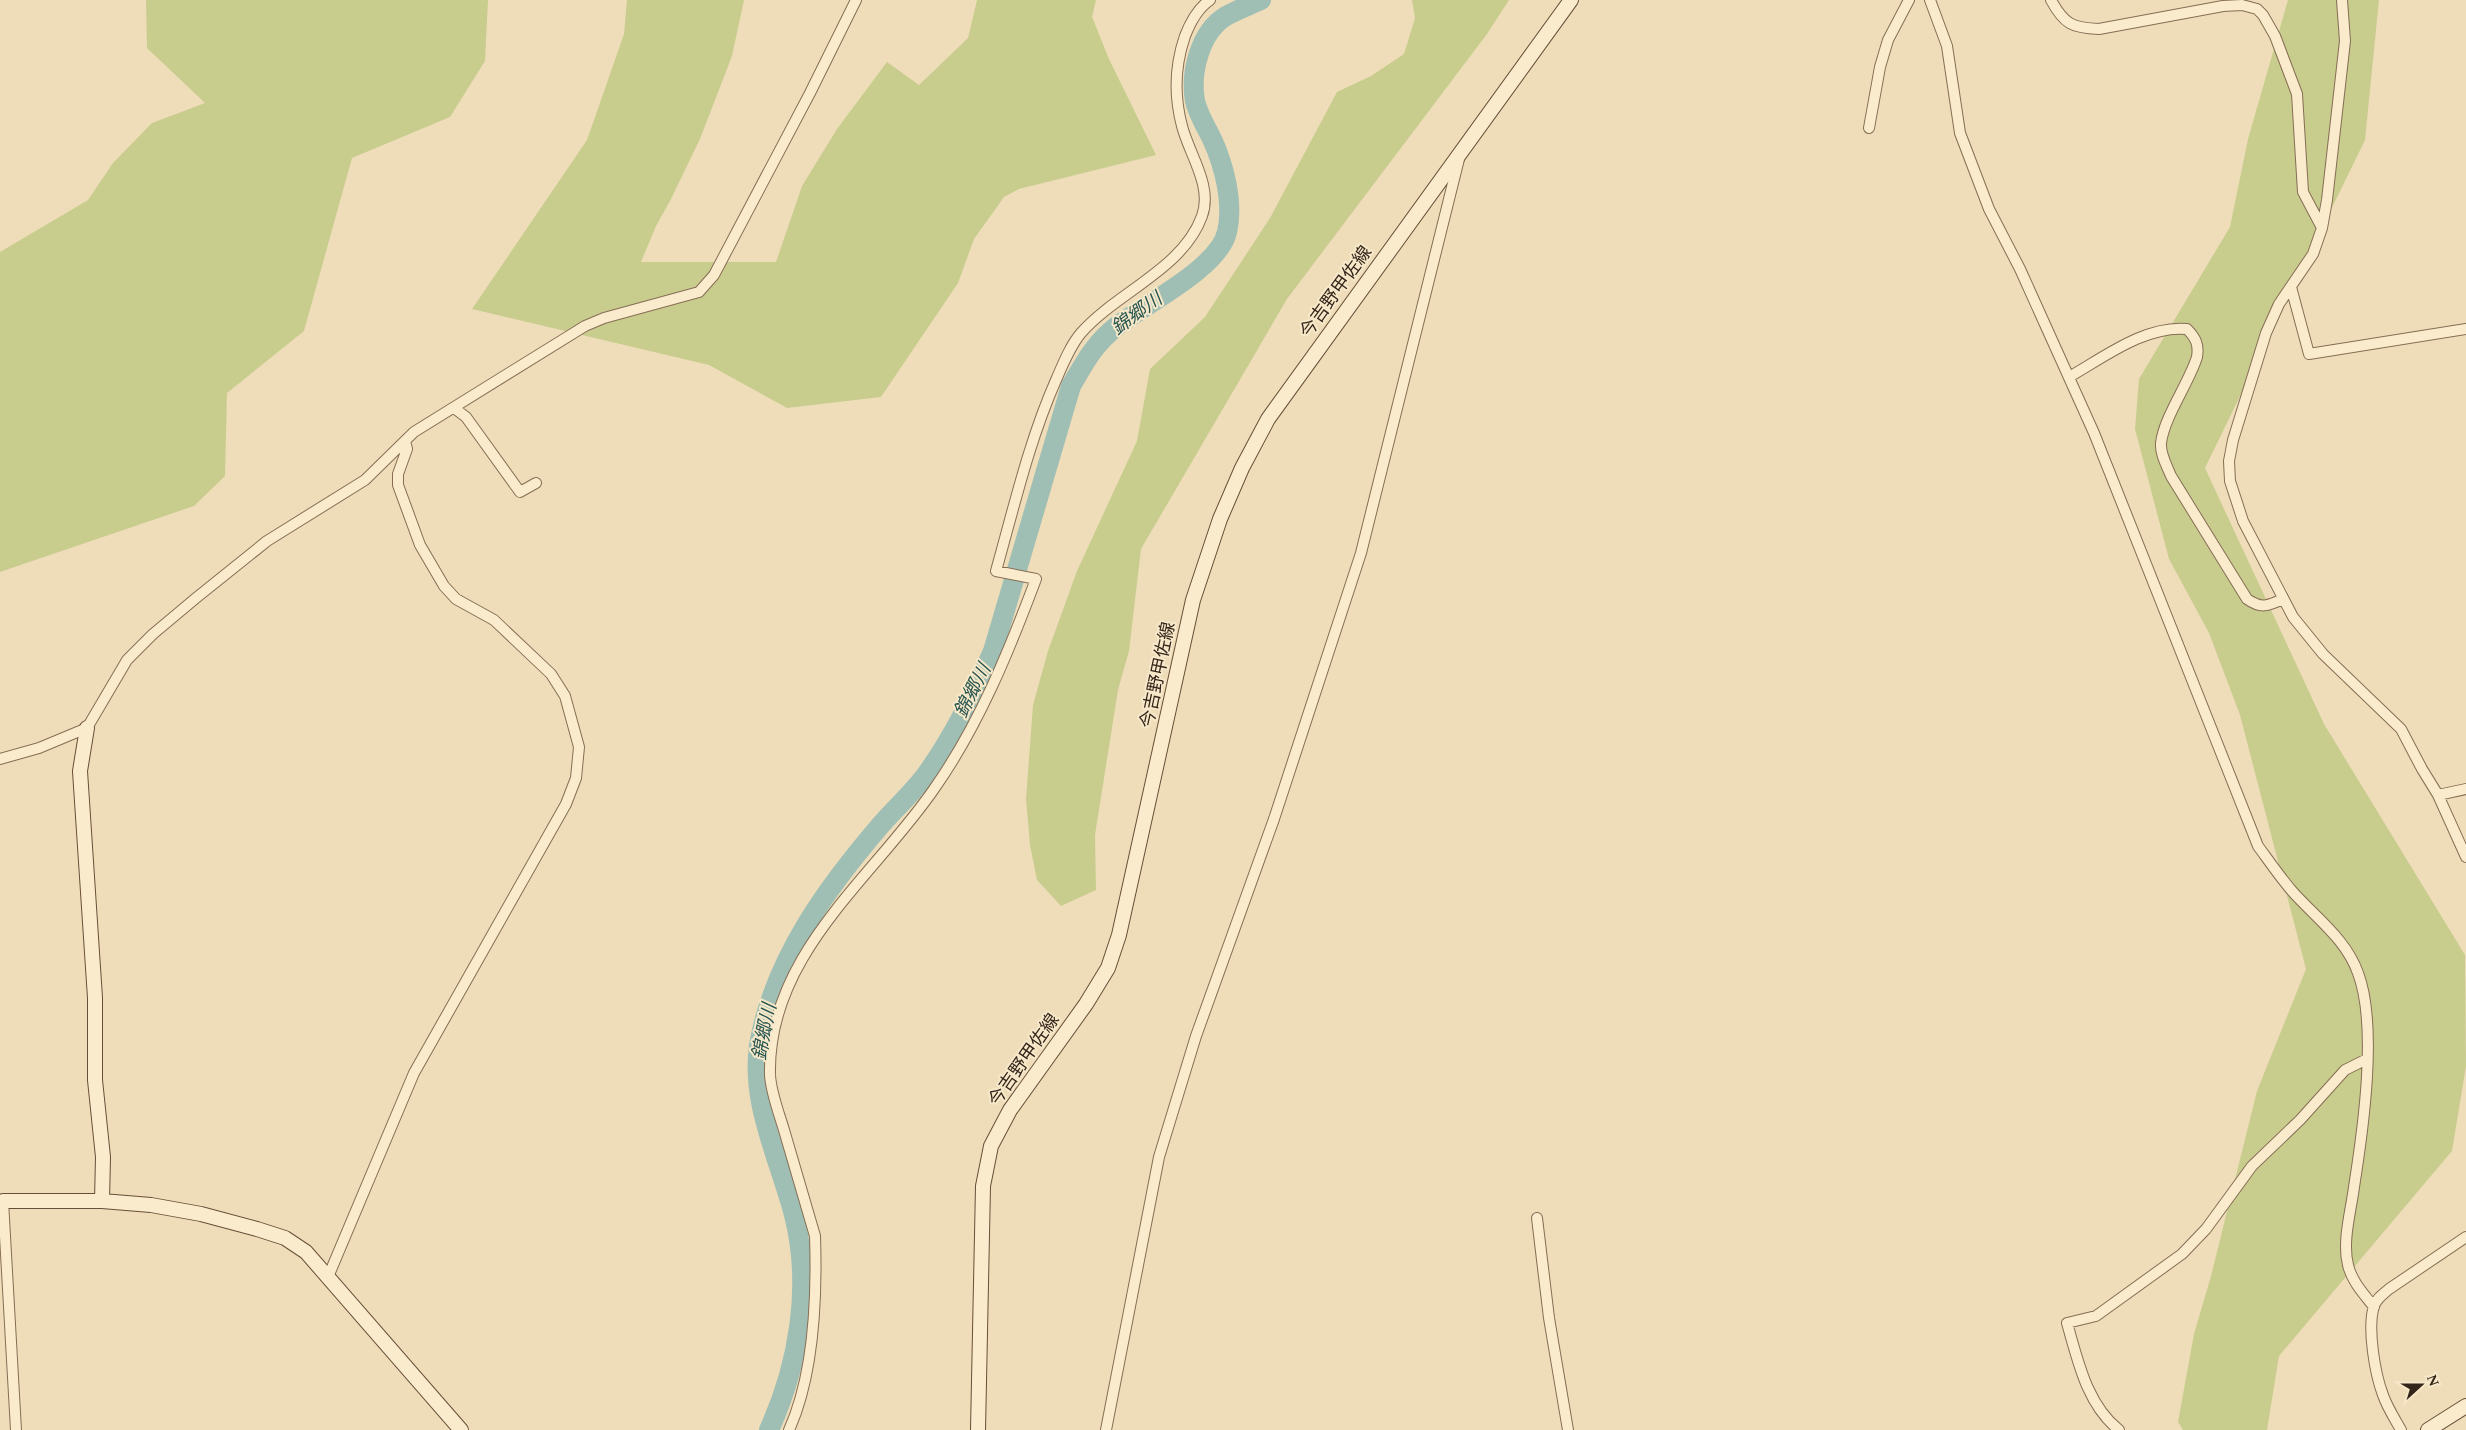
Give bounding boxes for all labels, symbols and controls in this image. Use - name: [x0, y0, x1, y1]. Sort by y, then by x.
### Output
- street label: 今吉野甲佐線: [1293, 240, 1379, 344]
- water label: 錦郷川: [1105, 284, 1170, 342]
- street label: 今吉野甲佐線: [1134, 619, 1182, 731]
- water label: 錦郷川: [947, 657, 1000, 723]
- water label: 錦郷川: [745, 999, 785, 1063]
- street label: 今吉野甲佐線: [982, 1008, 1066, 1112]
- north arrow: [2396, 1360, 2446, 1410]
- text: N: [2421, 1371, 2445, 1390]

